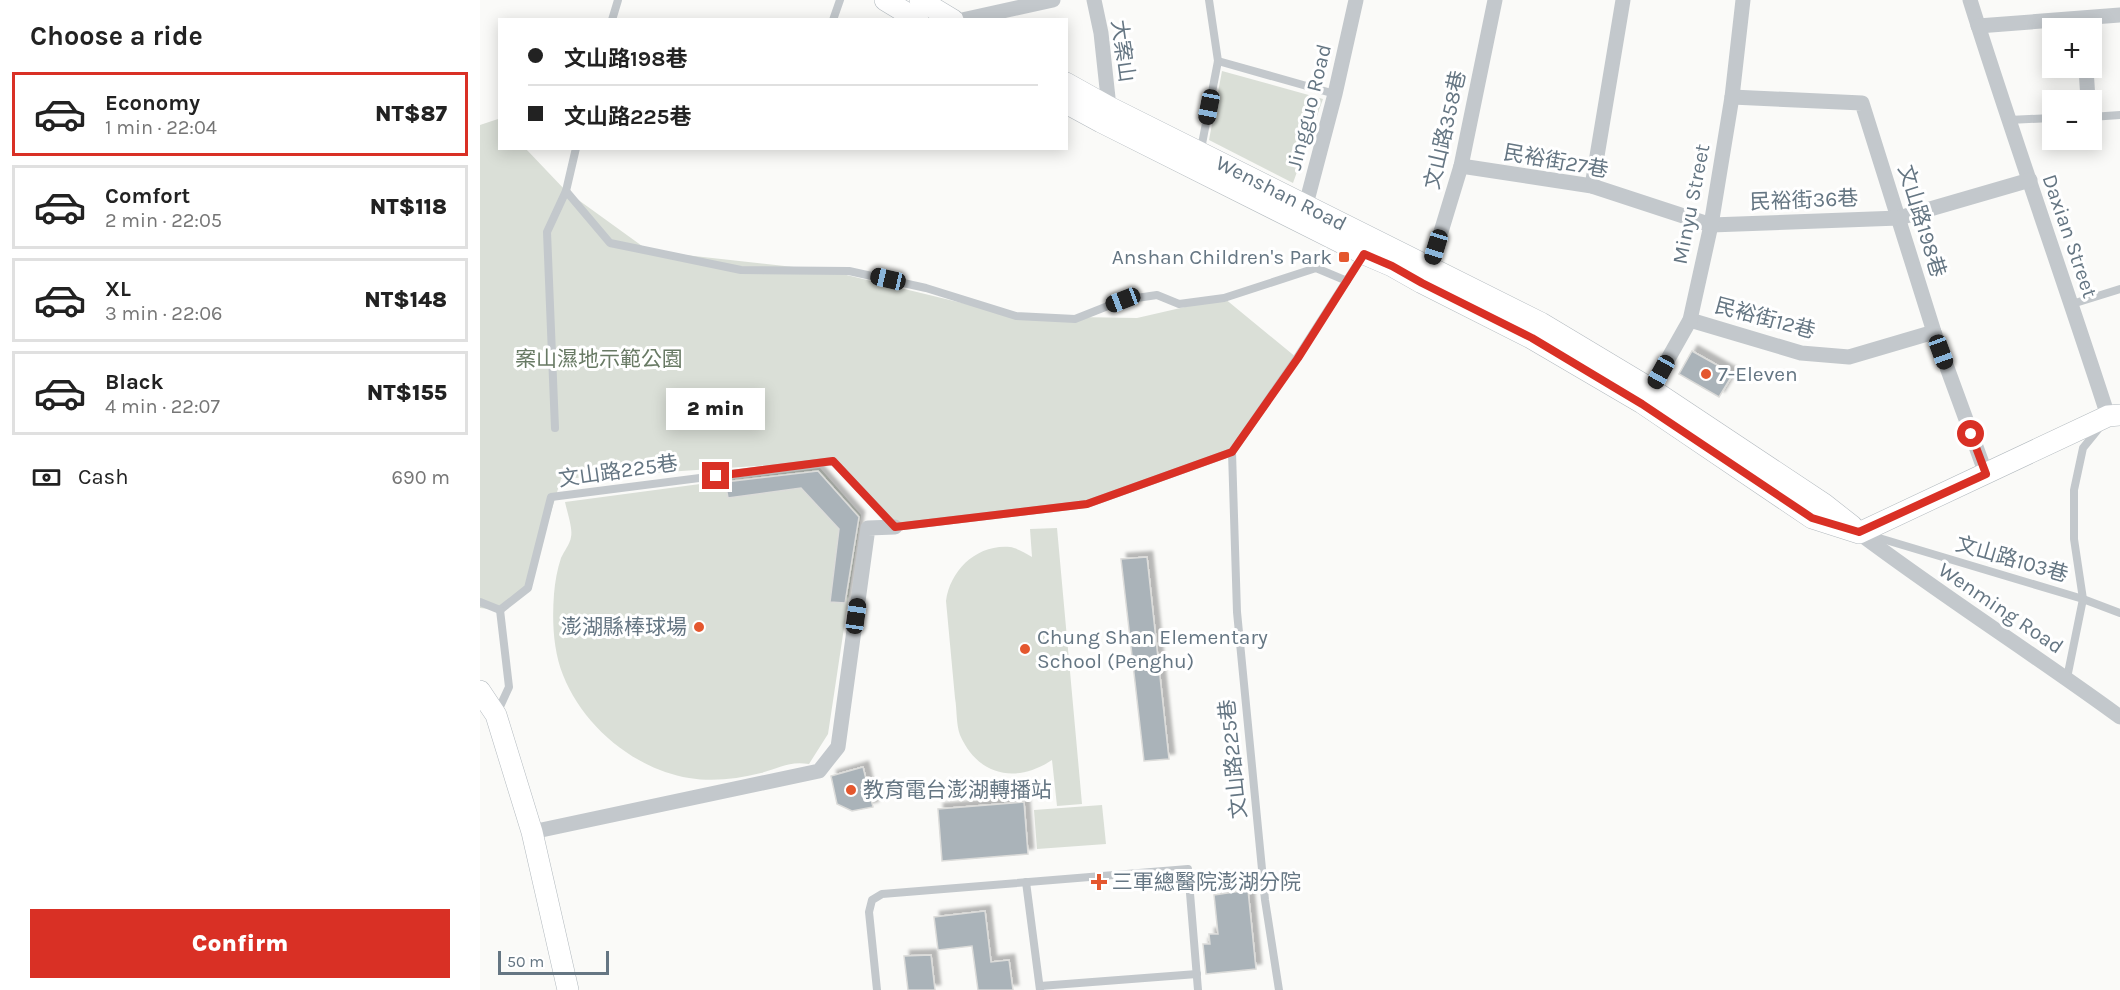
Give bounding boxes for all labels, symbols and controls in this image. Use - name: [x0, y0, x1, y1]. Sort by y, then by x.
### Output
- street label: 大案山: [1107, 18, 1139, 84]
- map controls: [2042, 18, 2102, 150]
- button: +: [2042, 18, 2102, 78]
- text: Choose a ride: [30, 20, 203, 52]
- street label: Jingguo Road: [1282, 42, 1336, 172]
- text: 文山路198巷: [564, 46, 688, 72]
- street label: 文山路358巷: [1420, 68, 1470, 192]
- icon: car: [33, 87, 87, 141]
- car: [1197, 88, 1221, 126]
- text: Economy: [105, 90, 200, 116]
- button: −: [2042, 90, 2102, 150]
- text: NT$87: [375, 101, 447, 127]
- text: 文山路225巷: [564, 104, 691, 130]
- text: 1 min · 22:04: [105, 116, 217, 139]
- street label: 民裕街27巷: [1502, 140, 1610, 182]
- street label: Minyu Street: [1668, 142, 1714, 266]
- street label: Wenshan Road: [1212, 151, 1351, 236]
- street label: 文山路198巷: [1894, 162, 1950, 280]
- street label: Daxian Street: [2038, 171, 2102, 301]
- icon: car: [33, 180, 87, 234]
- text: Comfort: [105, 183, 190, 209]
- street label: 民裕街36巷: [1749, 186, 1859, 214]
- text: NT$118: [370, 194, 447, 220]
- text: 2 min · 22:05: [105, 209, 222, 232]
- car: [1422, 227, 1450, 267]
- place label: Anshan Children's Park: [1112, 245, 1332, 269]
- marker: Anshan Children's Park: [1337, 250, 1351, 264]
- car: [868, 266, 908, 292]
- icon: car: [33, 273, 87, 327]
- text: XL: [105, 276, 131, 302]
- car: [1103, 285, 1143, 315]
- text: NT$148: [364, 287, 447, 313]
- street label: 民裕街12巷: [1712, 293, 1818, 343]
- text: 3 min · 22:06: [105, 302, 222, 325]
- car: [1926, 332, 1956, 372]
- park label: 案山濕地示範公園: [515, 347, 683, 371]
- car: [1644, 352, 1678, 392]
- place label: 7-Eleven: [1718, 362, 1798, 386]
- icon: car: [33, 366, 87, 420]
- marker: 7-Eleven: [1699, 367, 1713, 381]
- text: Black: [105, 369, 164, 395]
- text: NT$155: [367, 380, 447, 406]
- callout: 2 min: [666, 389, 766, 431]
- text: 4 min · 22:07: [105, 395, 220, 418]
- text: 2 min: [687, 397, 744, 420]
- route start: [1957, 420, 1984, 447]
- street label: 文山路225巷: [557, 451, 679, 491]
- icon: cash: [30, 461, 63, 494]
- route end: [702, 462, 729, 489]
- text: Cash: [78, 464, 128, 490]
- text: 690 m: [392, 466, 450, 489]
- street label: 文山路103巷: [1953, 532, 2071, 586]
- street label: Wenming Road: [1934, 557, 2068, 659]
- car: [845, 597, 867, 635]
- place label: 澎湖縣棒球場: [561, 615, 687, 639]
- marker: 澎湖縣棒球場: [692, 620, 706, 634]
- place label: Chung Shan Elementary School (Penghu): [1037, 625, 1268, 673]
- marker: Chung Shan Elementary School (Penghu): [1018, 642, 1032, 656]
- street label: 文山路225巷: [1215, 698, 1251, 820]
- place label: 教育電台澎湖轉播站: [863, 778, 1052, 802]
- marker: 教育電台澎湖轉播站: [844, 783, 858, 797]
- place label: 三軍總醫院澎湖分院: [1112, 870, 1301, 894]
- marker: 三軍總醫院澎湖分院: [1090, 873, 1108, 891]
- button: Confirm: [30, 909, 450, 978]
- scale bar: [498, 948, 609, 976]
- text: 50 m: [507, 952, 544, 971]

